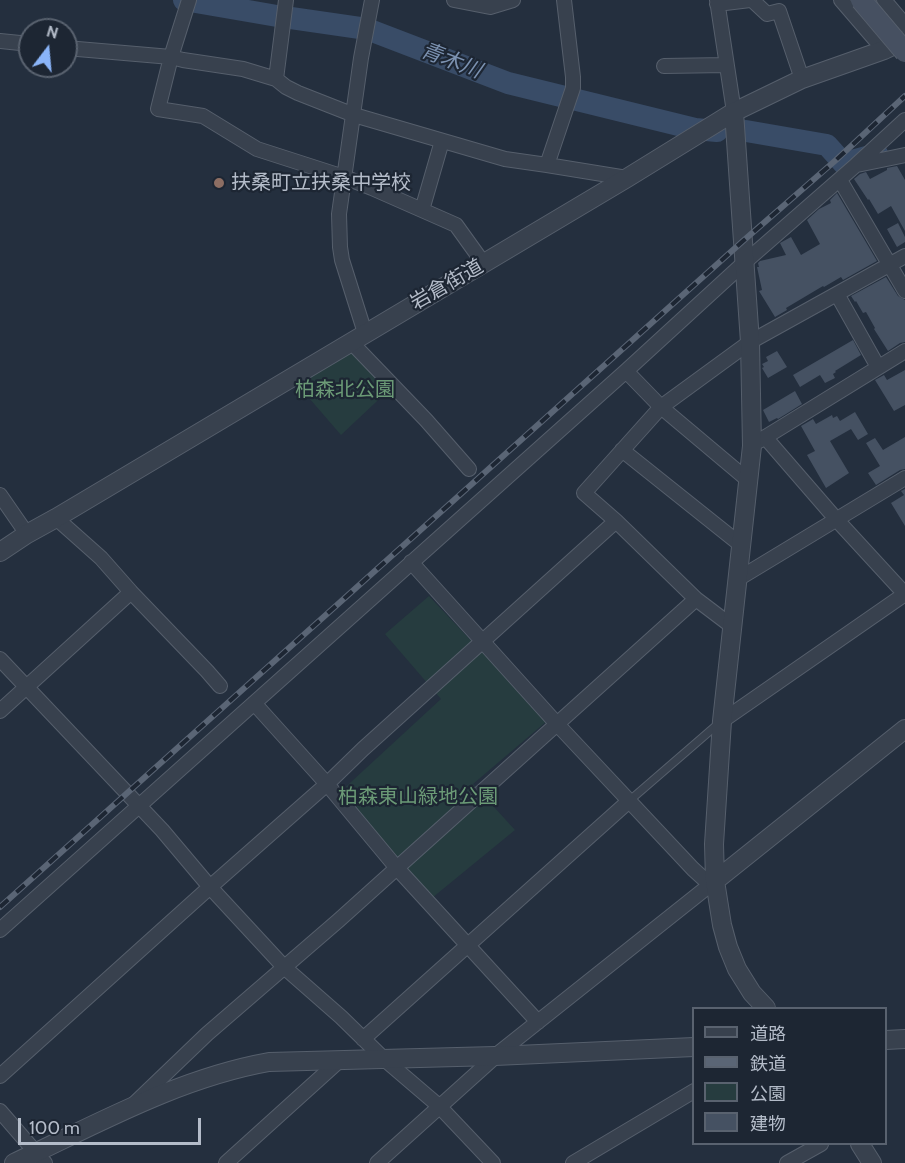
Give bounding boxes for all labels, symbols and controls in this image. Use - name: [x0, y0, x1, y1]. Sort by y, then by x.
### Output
- north arrow: [18, 18, 78, 78]
- text: N: [44, 21, 61, 43]
- water label: 青木川: [417, 38, 485, 84]
- place label: 扶桑町立扶桑中学校: [231, 171, 411, 195]
- marker: 扶桑町立扶桑中学校: [212, 176, 226, 190]
- street label: 岩倉街道: [406, 255, 488, 315]
- park label: 柏森北公園: [295, 378, 395, 402]
- park label: 柏森東山緑地公園: [338, 785, 498, 809]
- legend: [692, 1007, 887, 1145]
- text: 道路: [750, 1023, 786, 1045]
- text: 鉄道: [750, 1053, 786, 1075]
- text: 公園: [750, 1083, 786, 1105]
- scale bar: [21, 1106, 204, 1144]
- text: 建物: [750, 1113, 786, 1135]
- text: 100 m: [29, 1117, 80, 1139]

